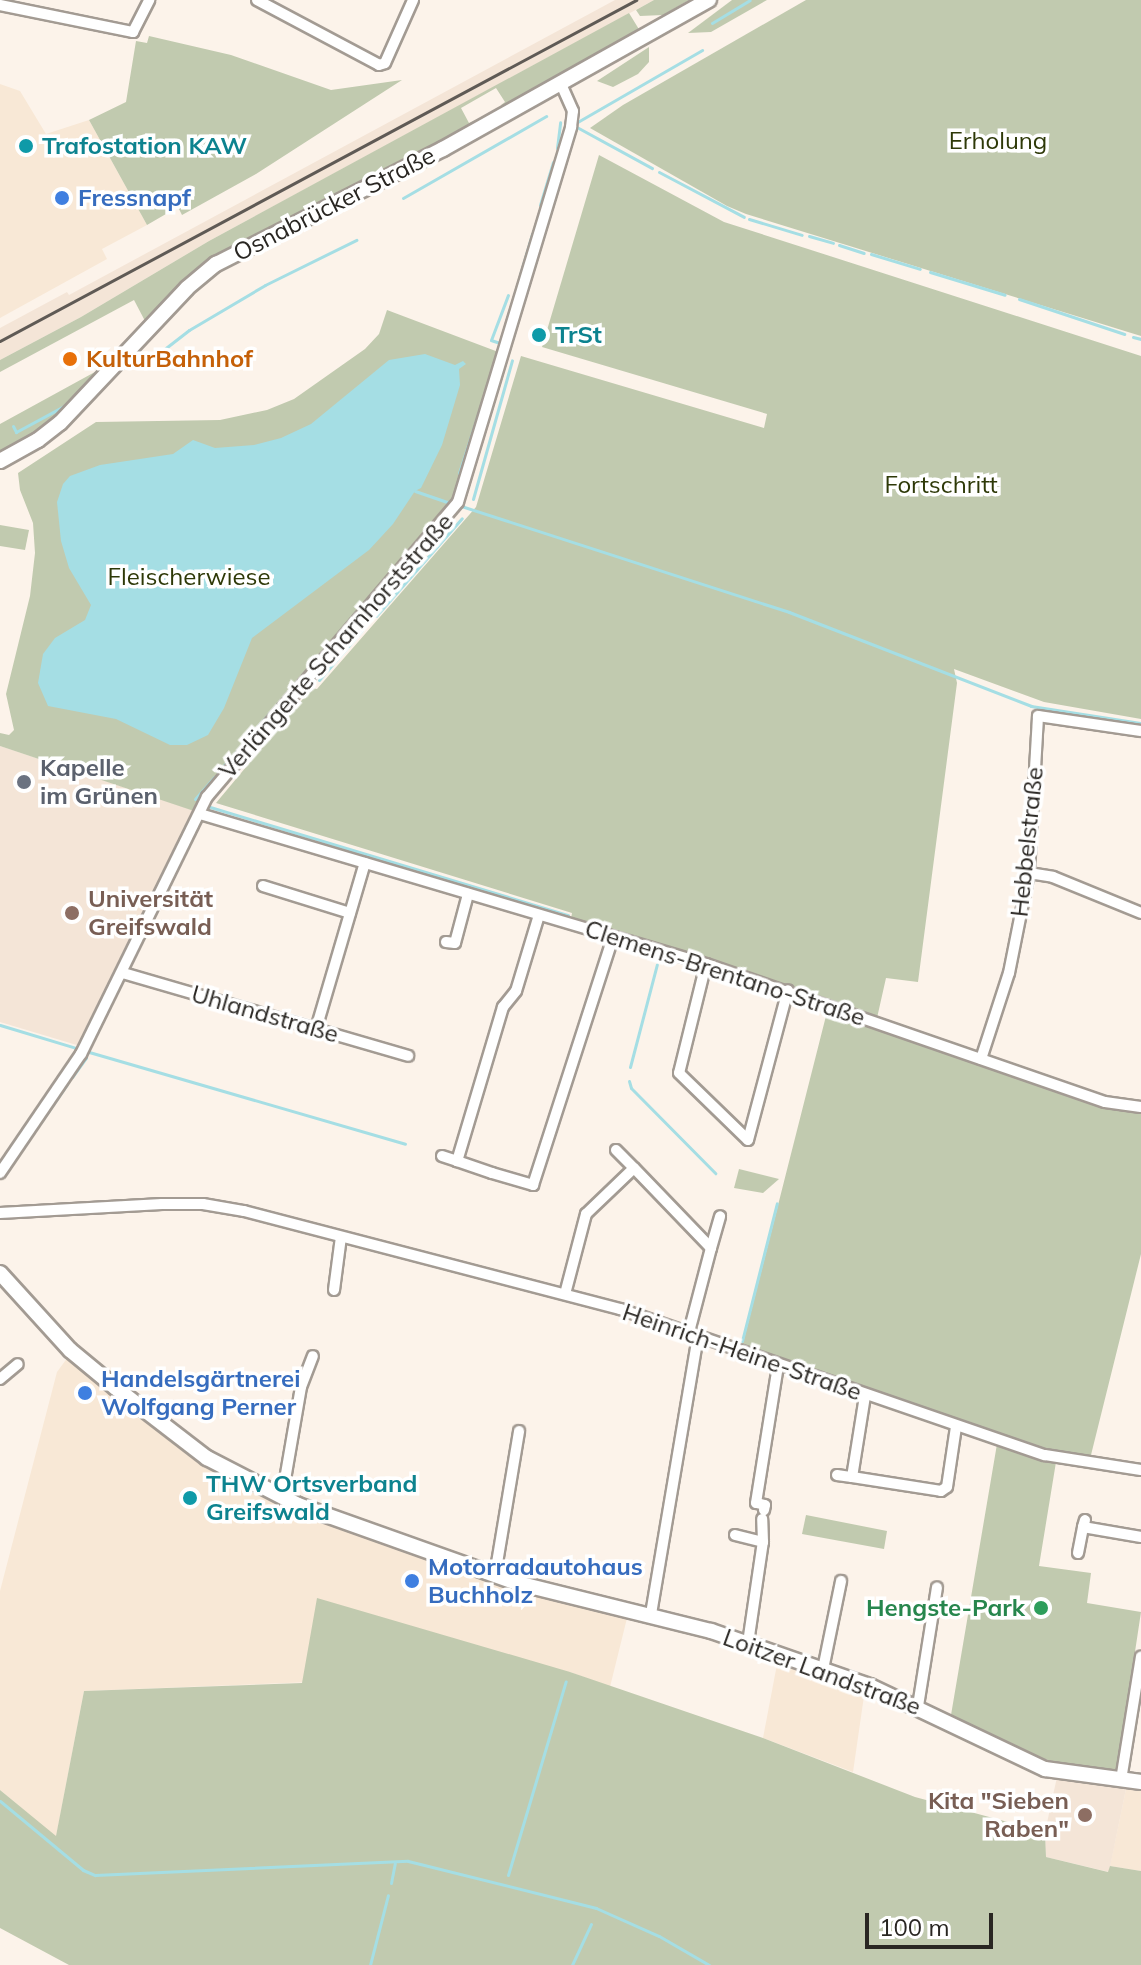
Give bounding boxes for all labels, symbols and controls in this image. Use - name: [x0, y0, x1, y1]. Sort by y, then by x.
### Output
- park label: Erholung: [949, 127, 1047, 155]
- place label: Trafostation KAW: [42, 132, 247, 160]
- marker: Trafostation KAW: [17, 137, 35, 155]
- street label: Osnabrücker Straße: [228, 141, 440, 267]
- place label: Fressnapf: [78, 184, 191, 212]
- marker: Fressnapf: [53, 189, 71, 207]
- place label: TrSt: [555, 321, 602, 349]
- marker: TrSt: [530, 326, 548, 344]
- place label: KulturBahnhof: [86, 345, 253, 373]
- marker: KulturBahnhof: [61, 350, 79, 368]
- park label: Fortschritt: [884, 471, 998, 499]
- street label: Verlängerte Scharnhorststraße: [213, 508, 459, 784]
- park label: Fleischerwiese: [108, 563, 270, 591]
- place label: Kapelle im Grünen: [40, 754, 158, 810]
- street label: Hebbelstraße: [1005, 766, 1049, 918]
- marker: Kapelle im Grünen: [15, 773, 33, 791]
- place label: Universität Greifswald: [88, 885, 213, 941]
- marker: Universität Greifswald: [63, 904, 81, 922]
- street label: Clemens-Brentano-Straße: [581, 914, 869, 1032]
- street label: Uhlandstraße: [188, 979, 342, 1049]
- street label: Heinrich-Heine-Straße: [619, 1298, 865, 1406]
- place label: Handelsgärtnerei Wolfgang Perner: [101, 1365, 301, 1421]
- marker: Handelsgärtnerei Wolfgang Perner: [76, 1384, 94, 1402]
- place label: THW Ortsverband Greifswald: [206, 1470, 417, 1526]
- marker: THW Ortsverband Greifswald: [181, 1489, 199, 1507]
- place label: Motorradautohaus Buchholz: [428, 1553, 643, 1609]
- marker: Motorradautohaus Buchholz: [403, 1572, 421, 1590]
- place label: Hengste-Park: [866, 1594, 1025, 1622]
- marker: Hengste-Park: [1032, 1599, 1050, 1617]
- street label: Loitzer Landstraße: [719, 1623, 925, 1721]
- place label: Kita "Sieben Raben": [928, 1787, 1069, 1843]
- marker: Kita "Sieben Raben": [1076, 1806, 1094, 1824]
- scale bar: [869, 1897, 997, 1947]
- text: 100 m: [879, 1912, 950, 1942]

